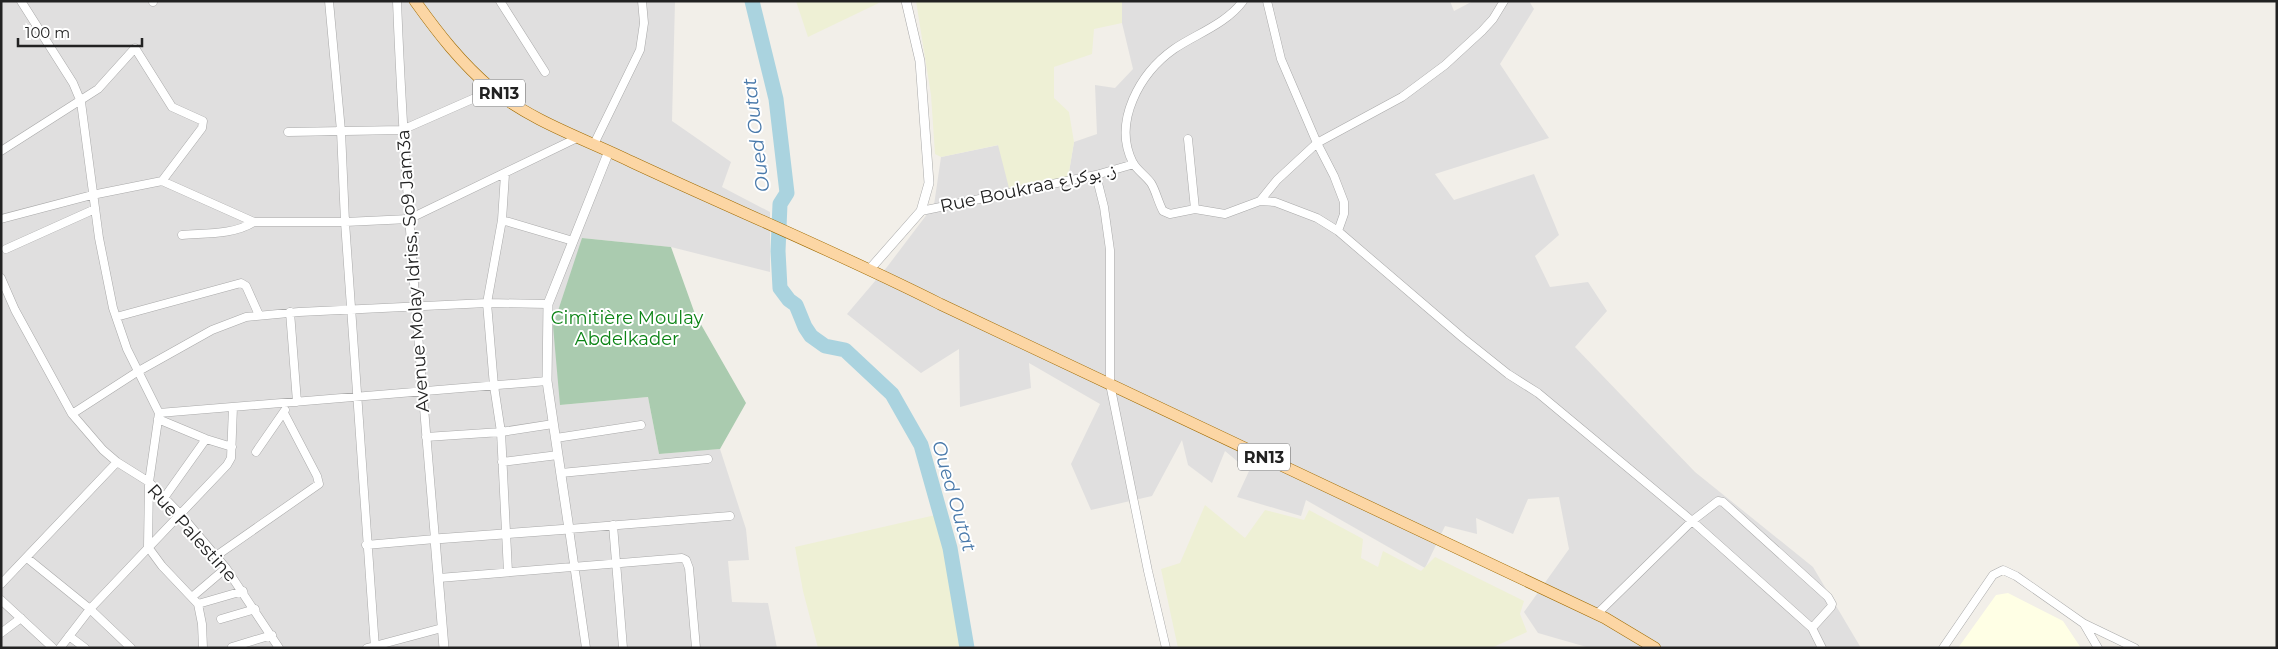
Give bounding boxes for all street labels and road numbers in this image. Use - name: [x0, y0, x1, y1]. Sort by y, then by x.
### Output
- road number: RN13: [473, 80, 525, 106]
- street label: Avenue Molay Idriss, So9 Jam3a: [392, 129, 434, 413]
- street label: Rue Boukraa ز. بوكراع: [938, 159, 1118, 217]
- road number: RN13: [1238, 444, 1290, 471]
- street label: Rue Palestine: [142, 480, 242, 586]

